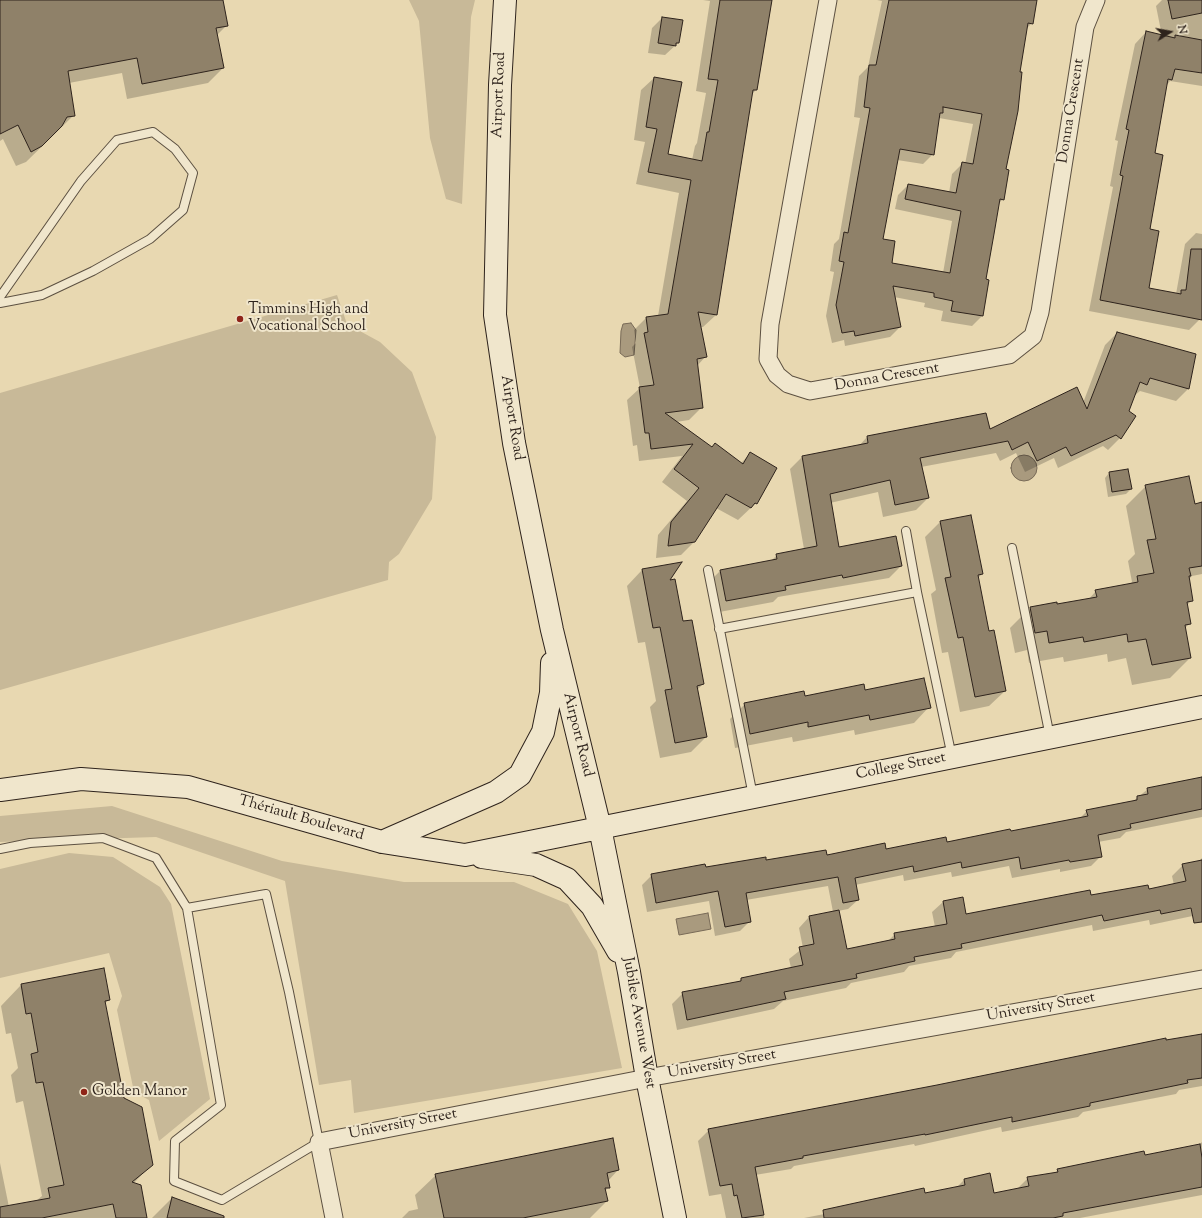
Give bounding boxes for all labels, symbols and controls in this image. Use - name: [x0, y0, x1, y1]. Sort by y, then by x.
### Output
- north arrow: [1150, 12, 1190, 52]
- text: N: [1173, 24, 1190, 36]
- street label: Airport Road: [490, 52, 510, 138]
- street label: Donna Crescent: [1055, 57, 1089, 165]
- place label: Timmins High and Vocational School: [248, 301, 369, 336]
- marker: Timmins High and Vocational School: [235, 314, 245, 324]
- street label: Donna Crescent: [833, 360, 941, 396]
- street label: Airport Road: [495, 374, 527, 462]
- street label: Airport Road: [558, 691, 596, 779]
- street label: College Street: [855, 749, 947, 785]
- street label: Thériault Boulevard: [236, 792, 366, 846]
- street label: Jubilee Avenue West: [618, 956, 658, 1090]
- street label: University Street: [985, 990, 1097, 1026]
- street label: University Street: [666, 1047, 778, 1083]
- place label: Golden Manor: [92, 1083, 187, 1101]
- marker: Golden Manor: [79, 1087, 89, 1097]
- street label: University Street: [347, 1106, 459, 1144]

